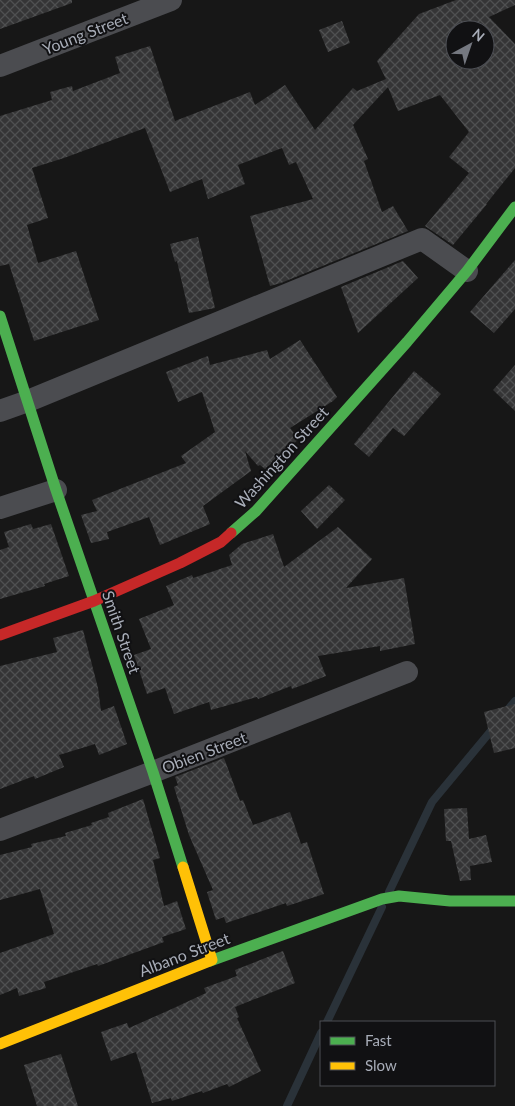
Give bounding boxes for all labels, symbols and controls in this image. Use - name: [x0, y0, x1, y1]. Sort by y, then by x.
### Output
- street label: Young Street: [40, 8, 131, 58]
- north arrow: [445, 20, 495, 70]
- text: N: [469, 25, 488, 45]
- street label: Washington Street: [230, 402, 332, 512]
- street label: Smith Street: [99, 588, 145, 676]
- street label: Obien Street: [159, 727, 249, 777]
- street label: Albano Street: [136, 928, 232, 980]
- legend: [320, 1021, 495, 1086]
- text: Fast: [365, 1031, 392, 1049]
- text: Slow: [365, 1056, 397, 1074]

